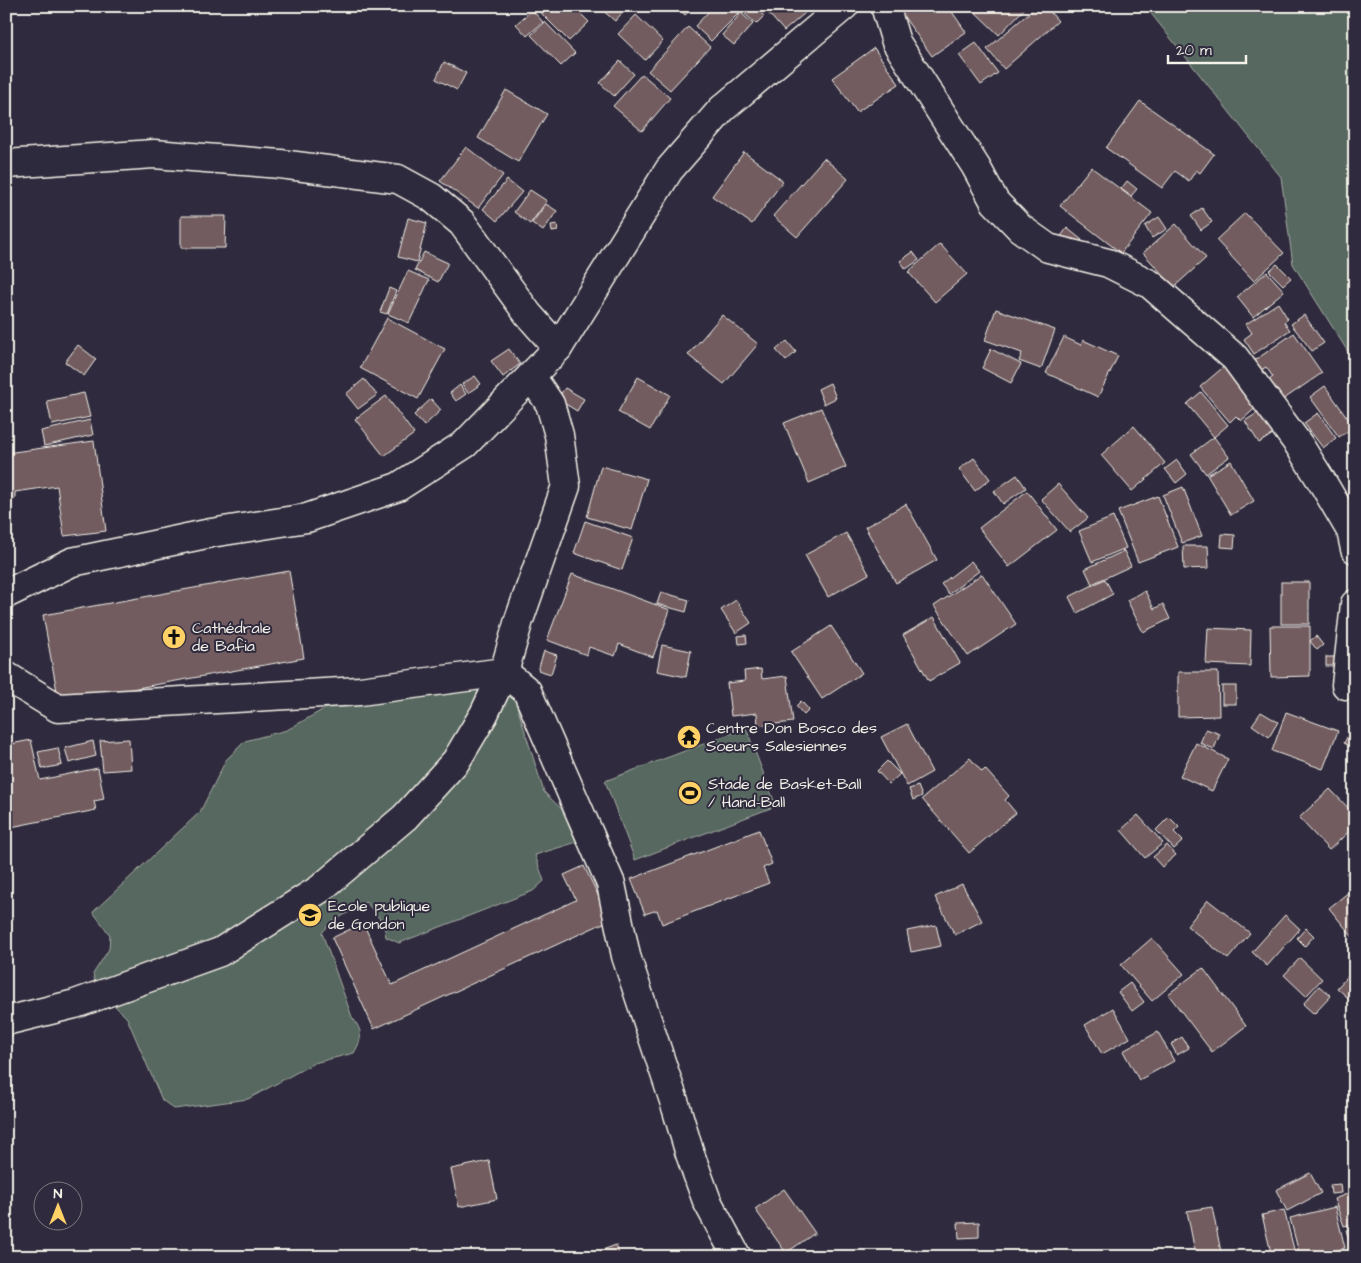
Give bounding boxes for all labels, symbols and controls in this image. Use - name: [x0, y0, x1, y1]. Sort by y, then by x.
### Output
- scale bar: [1168, 32, 1246, 64]
- text: 20 m: [1176, 40, 1212, 61]
- place label: Cathédrale de Bafia: [192, 617, 271, 657]
- church icon: Cathédrale de Bafia: [161, 624, 187, 650]
- place label: Centre Don Bosco des Soeurs Salesiennes: [706, 717, 877, 757]
- temple icon: Centre Don Bosco des Soeurs Salesiennes: [676, 724, 702, 750]
- place label: Stade de Basket-Ball / Hand-Ball: [708, 773, 861, 813]
- sports icon: Stade de Basket-Ball / Hand-Ball: [677, 780, 703, 806]
- place label: Ecole publique de Gondon: [328, 895, 430, 935]
- school or university icon: Ecole publique de Gondon: [297, 902, 323, 928]
- north arrow: [32, 1180, 82, 1230]
- text: N: [54, 1184, 63, 1204]

